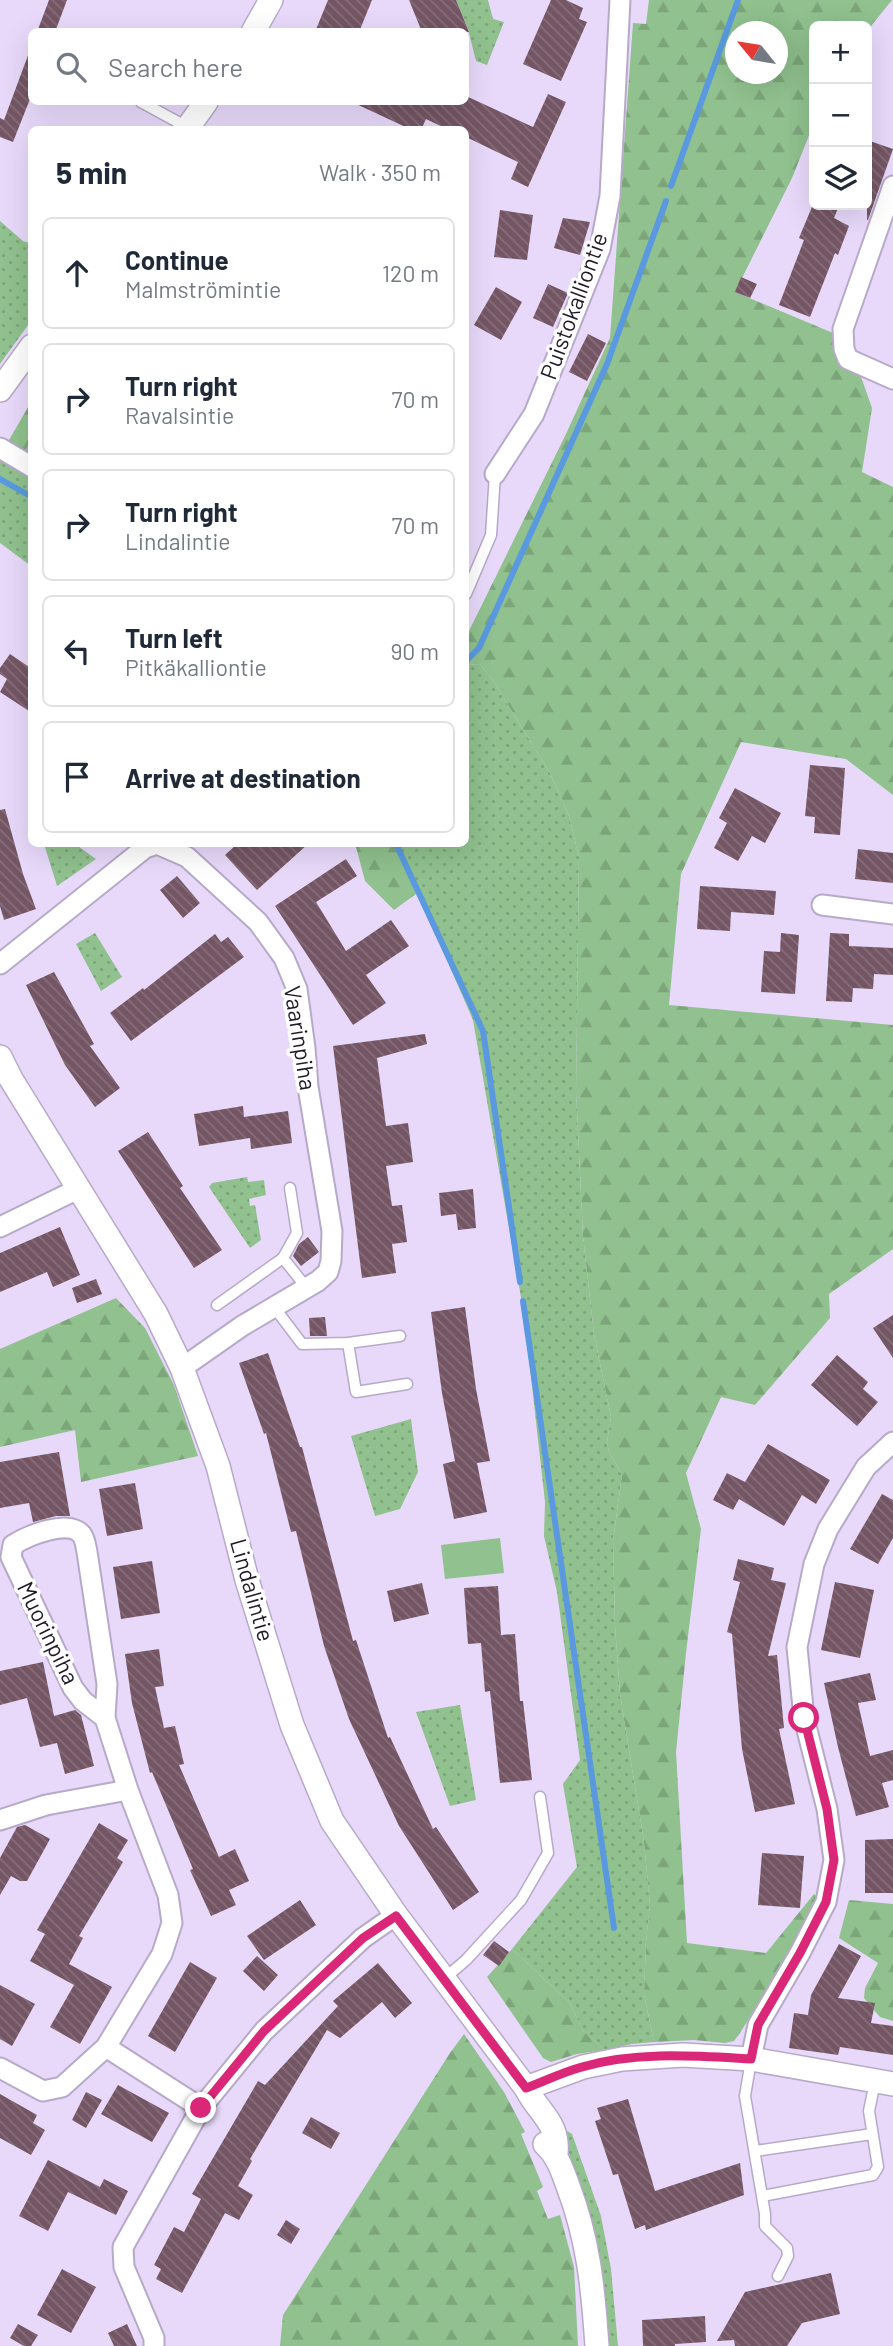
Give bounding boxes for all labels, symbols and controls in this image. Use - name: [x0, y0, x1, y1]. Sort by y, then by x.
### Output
- north arrow: [725, 21, 788, 84]
- map controls: [809, 21, 872, 210]
- button: +: [809, 21, 872, 84]
- search box: [28, 28, 469, 105]
- icon: search: [52, 48, 90, 86]
- text: Search here: [108, 51, 243, 82]
- button: −: [809, 84, 872, 147]
- button: layers: [809, 147, 872, 210]
- text: 5 min: [56, 154, 127, 190]
- text: Walk · 350 m: [319, 158, 441, 186]
- street label: Puistokalliontie: [534, 228, 613, 383]
- text: Continue: [125, 244, 229, 275]
- icon: ahead: [58, 254, 96, 292]
- text: 120 m: [382, 259, 439, 287]
- text: Malmströmintie: [125, 275, 281, 303]
- text: Turn right: [125, 370, 238, 401]
- icon: right: [58, 380, 96, 418]
- text: 70 m: [392, 385, 439, 413]
- text: Ravalsintie: [125, 401, 234, 429]
- text: Turn right: [125, 496, 238, 527]
- icon: right: [58, 506, 96, 544]
- text: 70 m: [392, 511, 439, 539]
- text: Lindalintie: [125, 527, 231, 555]
- text: Turn left: [125, 622, 223, 653]
- icon: left: [58, 632, 96, 670]
- text: 90 m: [390, 637, 439, 665]
- text: Pitkäkalliontie: [125, 653, 267, 681]
- icon: arrive: [58, 758, 96, 796]
- text: Arrive at destination: [125, 762, 361, 793]
- street label: Vaarinpiha: [279, 984, 323, 1092]
- street label: Lindalintie: [225, 1535, 281, 1644]
- street label: Muorinpiha: [12, 1577, 86, 1688]
- route start: [788, 1702, 819, 1733]
- route end: [185, 2092, 216, 2123]

